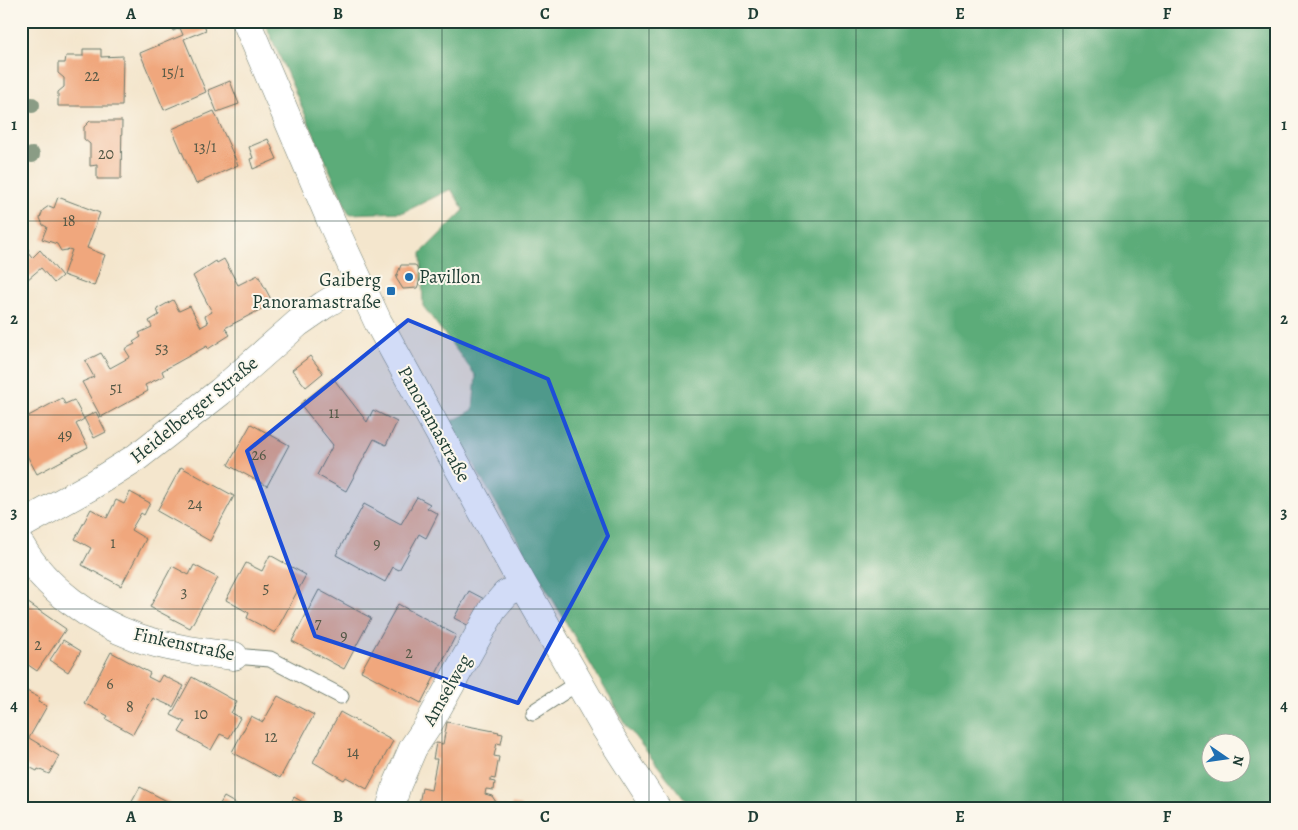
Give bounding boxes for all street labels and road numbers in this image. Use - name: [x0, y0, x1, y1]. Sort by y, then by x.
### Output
- street label: Heidelberger Straße: [125, 350, 263, 470]
- street label: Panoramastraße: [391, 361, 477, 487]
- street label: Finkenstraße: [131, 621, 237, 667]
- street label: Amselweg: [416, 649, 478, 731]

